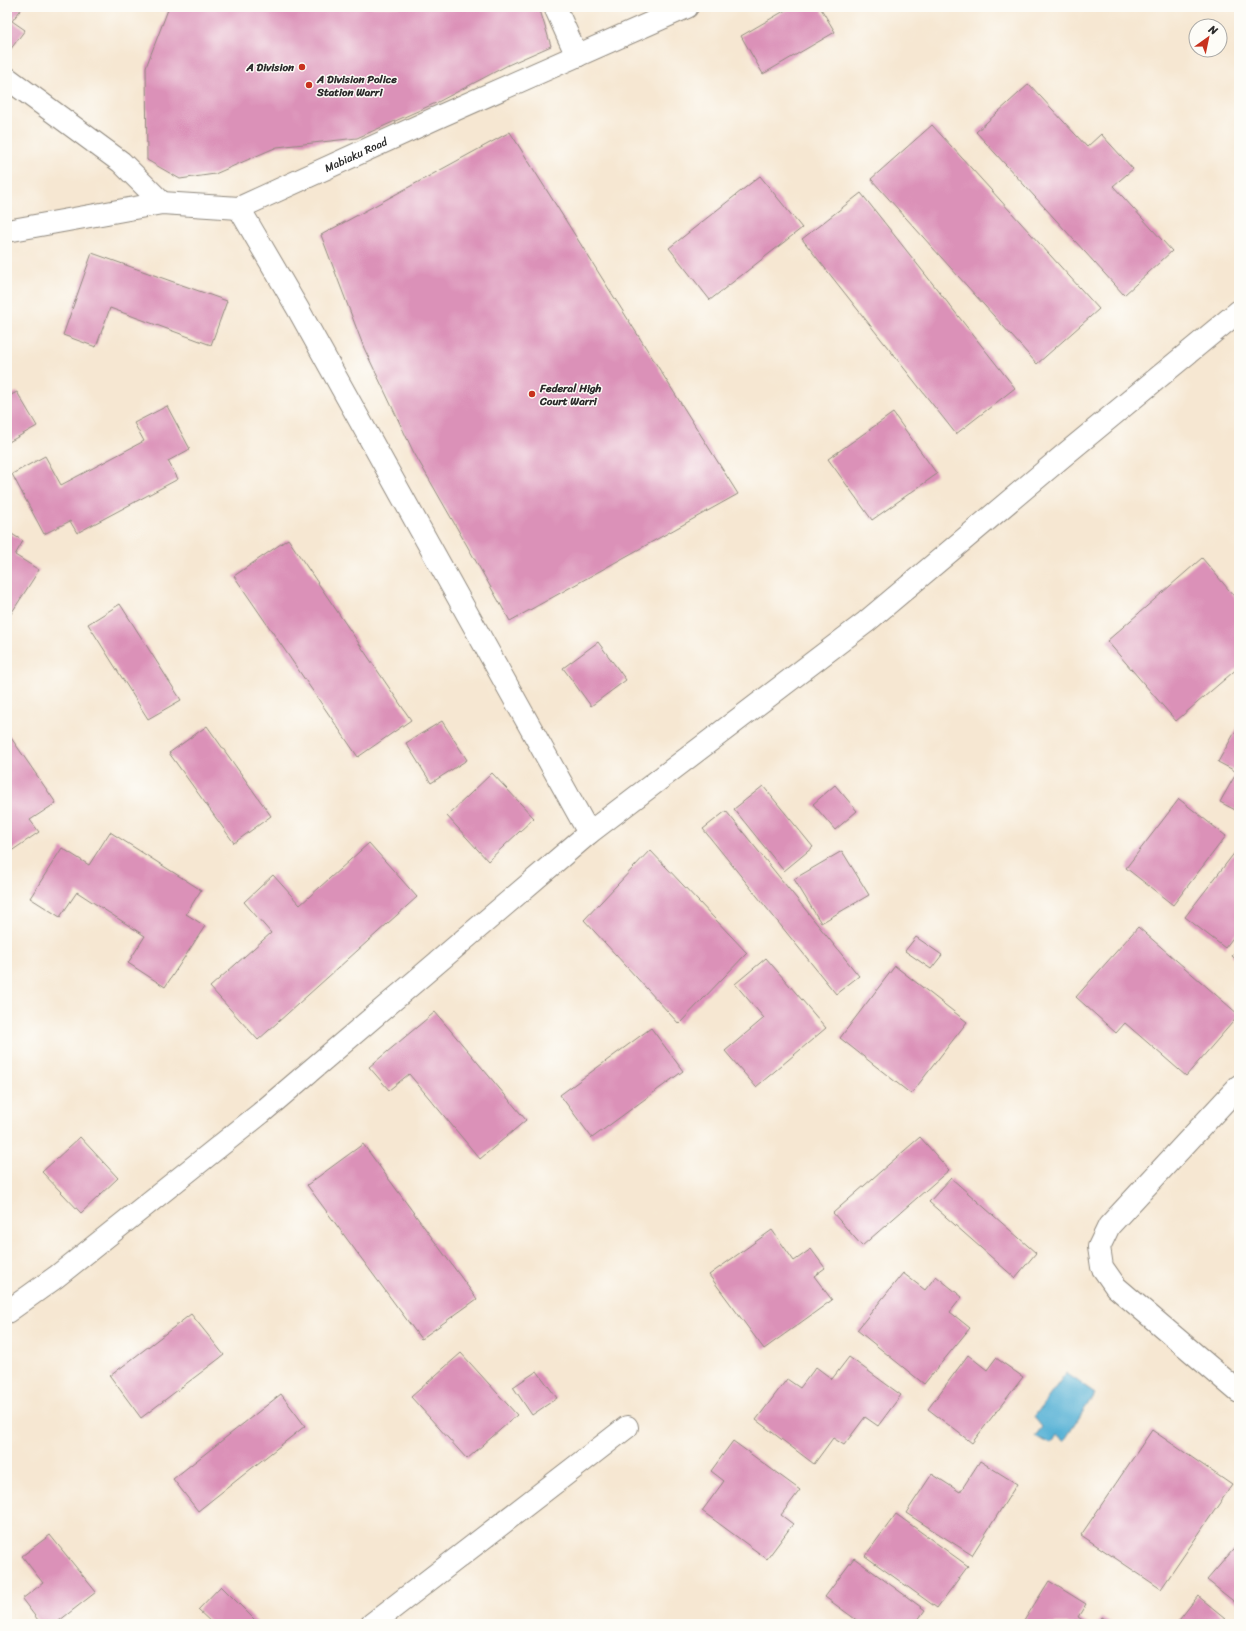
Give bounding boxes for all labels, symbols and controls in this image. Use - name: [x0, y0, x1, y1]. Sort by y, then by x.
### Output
- north arrow: [1188, 18, 1228, 58]
- text: N: [1204, 19, 1222, 40]
- place label: A Division: [246, 58, 294, 77]
- marker: A Division: [297, 62, 307, 72]
- place label: A Division Police Station Warri: [316, 70, 397, 102]
- marker: A Division Police Station Warri: [304, 80, 314, 90]
- street label: Mabiaku Road: [321, 132, 391, 177]
- place label: Federal High Court Warri: [539, 379, 602, 411]
- marker: Federal High Court Warri: [527, 389, 537, 399]

